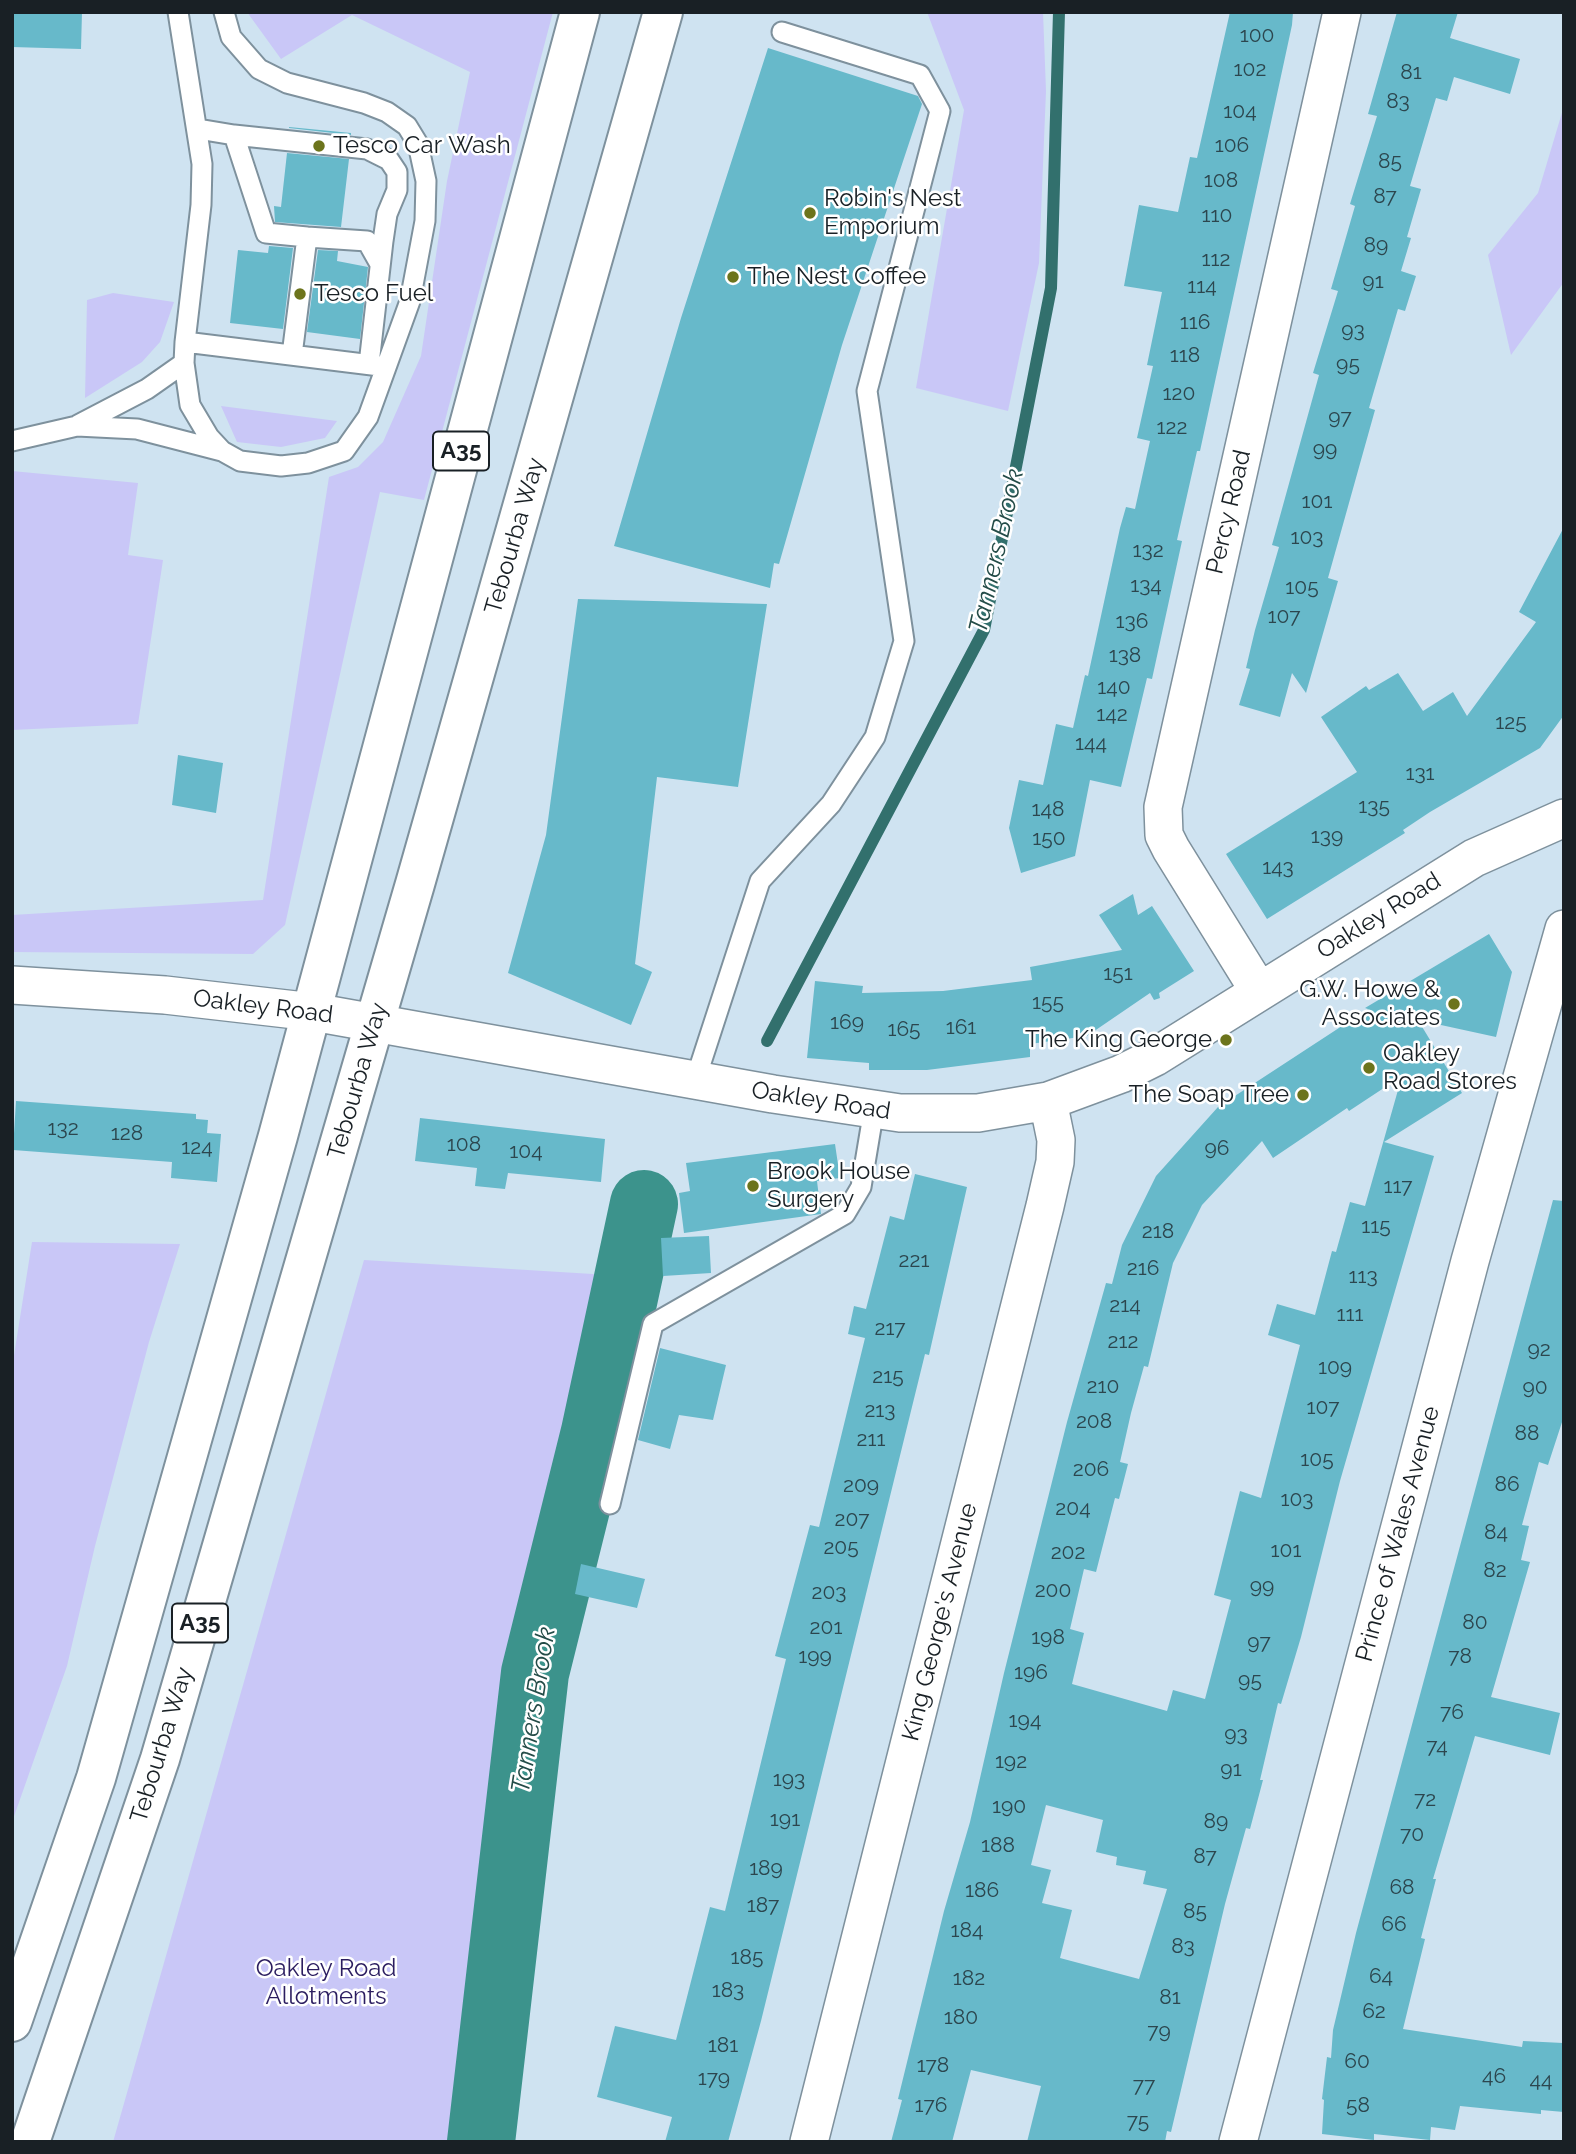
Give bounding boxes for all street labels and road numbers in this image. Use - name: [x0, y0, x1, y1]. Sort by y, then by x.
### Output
- road number: A35: [433, 432, 489, 471]
- street label: Percy Road: [1201, 447, 1257, 577]
- street label: Tebourba Way: [479, 454, 551, 618]
- street label: Oakley Road: [1312, 867, 1446, 965]
- street label: Oakley Road: [191, 984, 335, 1030]
- street label: Tebourba Way: [322, 999, 394, 1163]
- street label: Oakley Road: [749, 1076, 893, 1126]
- street label: Prince of Wales Avenue: [1350, 1403, 1446, 1665]
- street label: King George's Avenue: [896, 1500, 984, 1744]
- road number: A35: [172, 1604, 228, 1642]
- street label: Tebourba Way: [125, 1664, 199, 1826]

